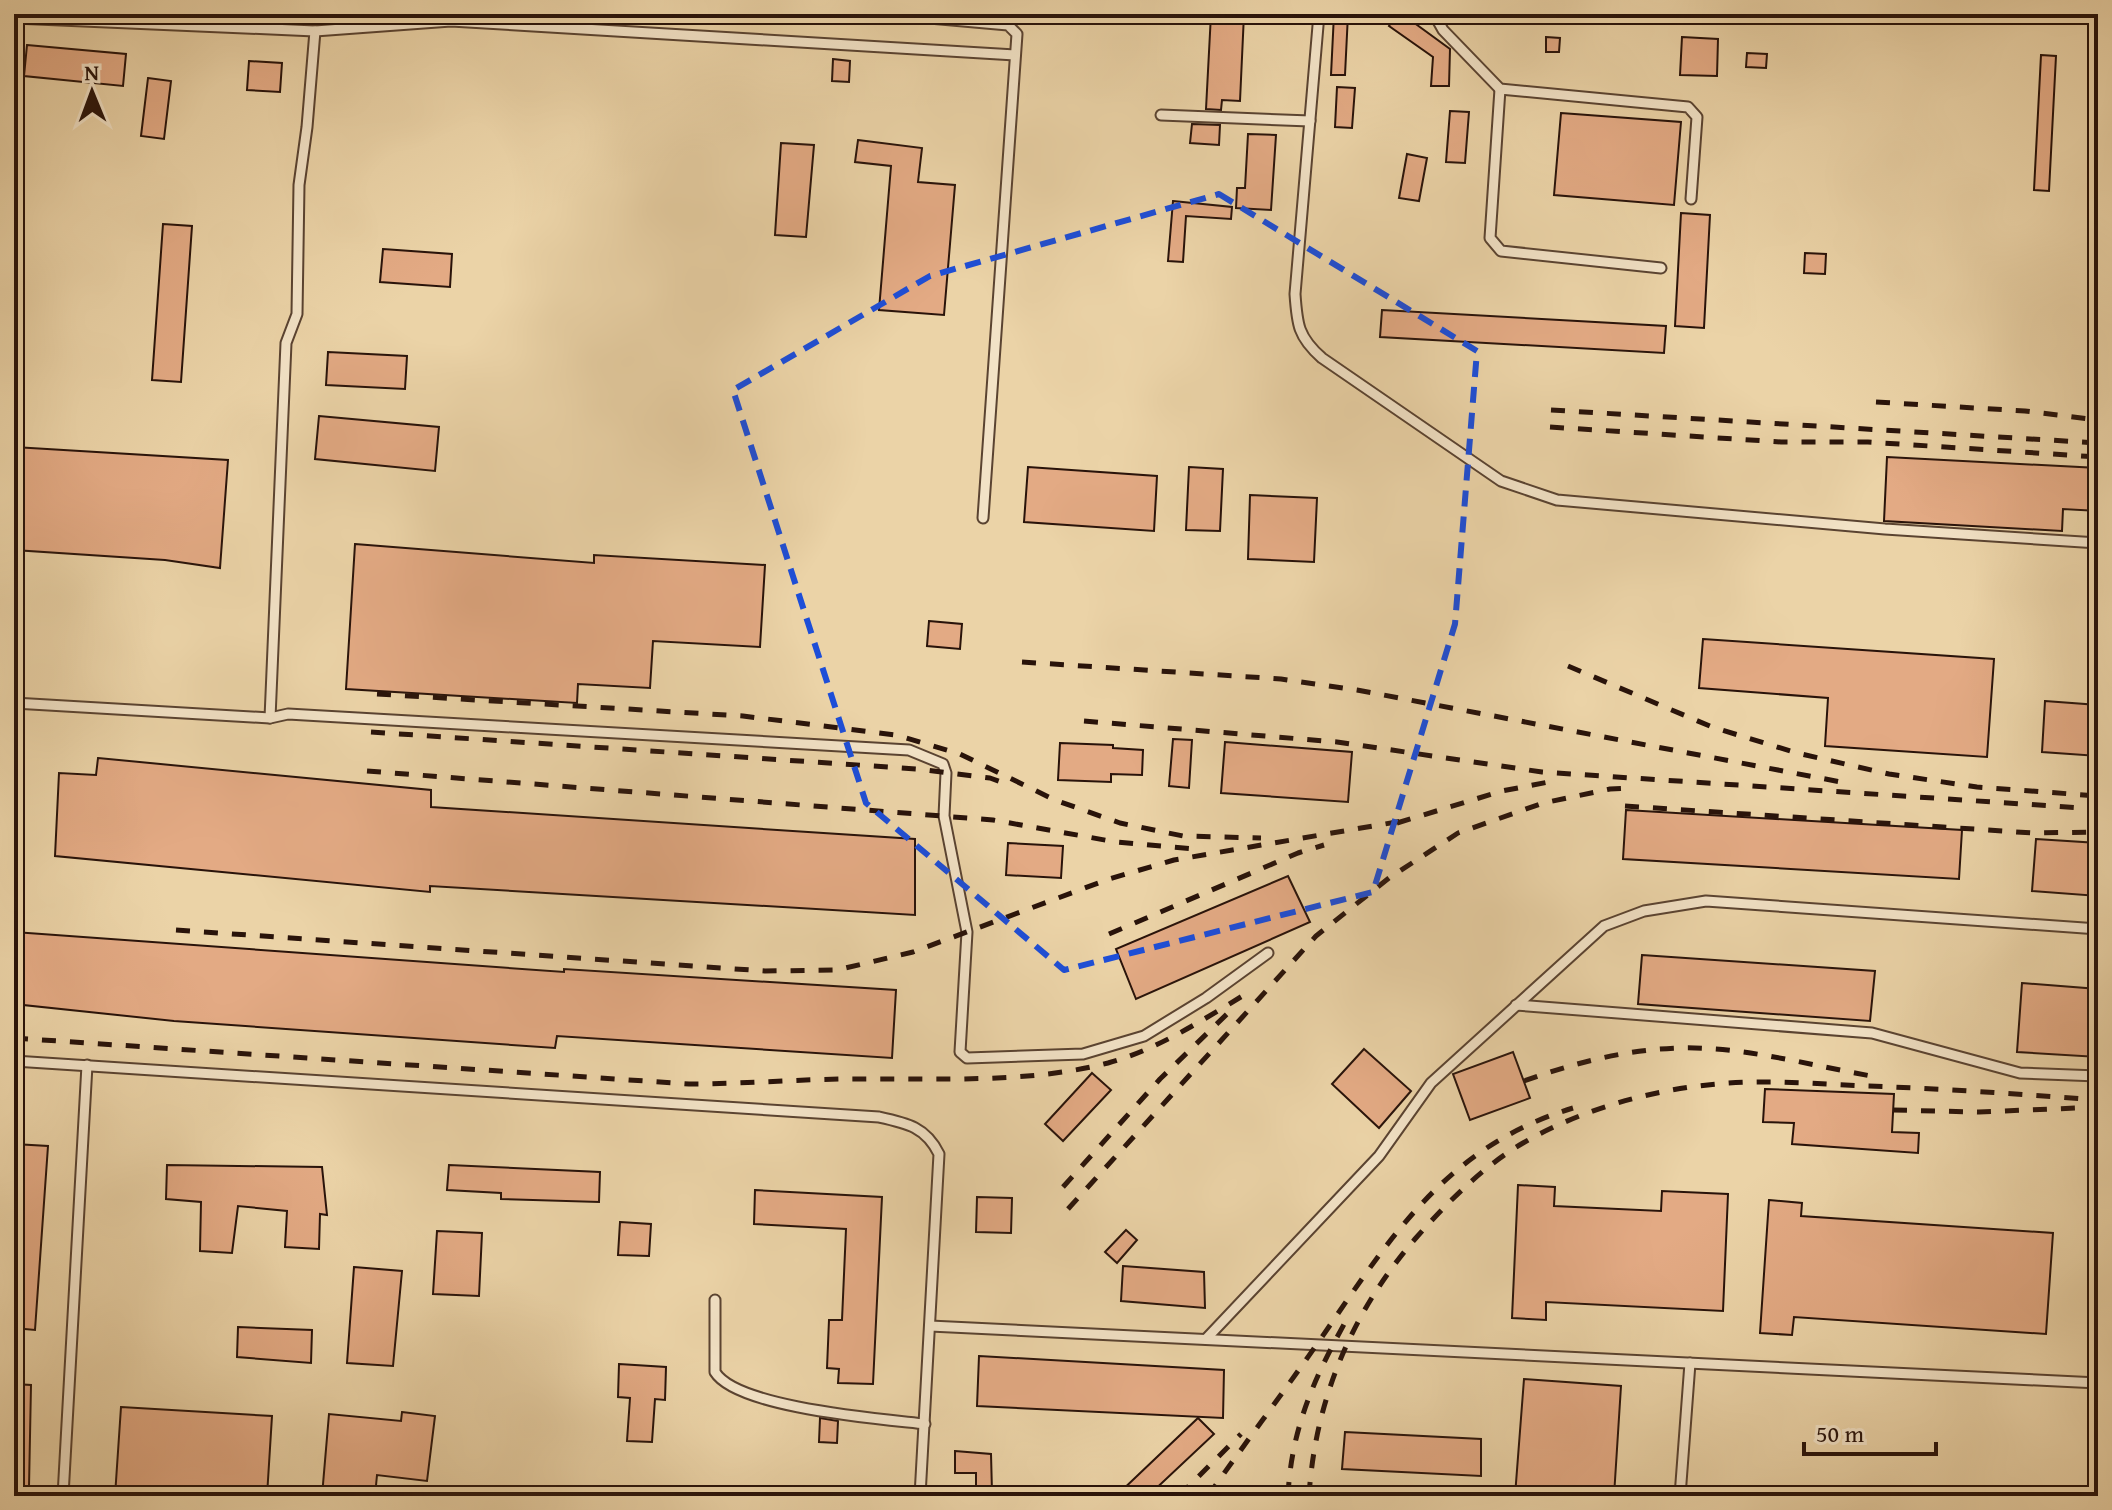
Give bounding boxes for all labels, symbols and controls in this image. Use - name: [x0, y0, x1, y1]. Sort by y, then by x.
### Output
- north arrow: [52, 52, 132, 132]
- text: N: [84, 56, 100, 88]
- scale bar: [1804, 1406, 1936, 1456]
- text: 50 m: [1816, 1416, 1864, 1451]

